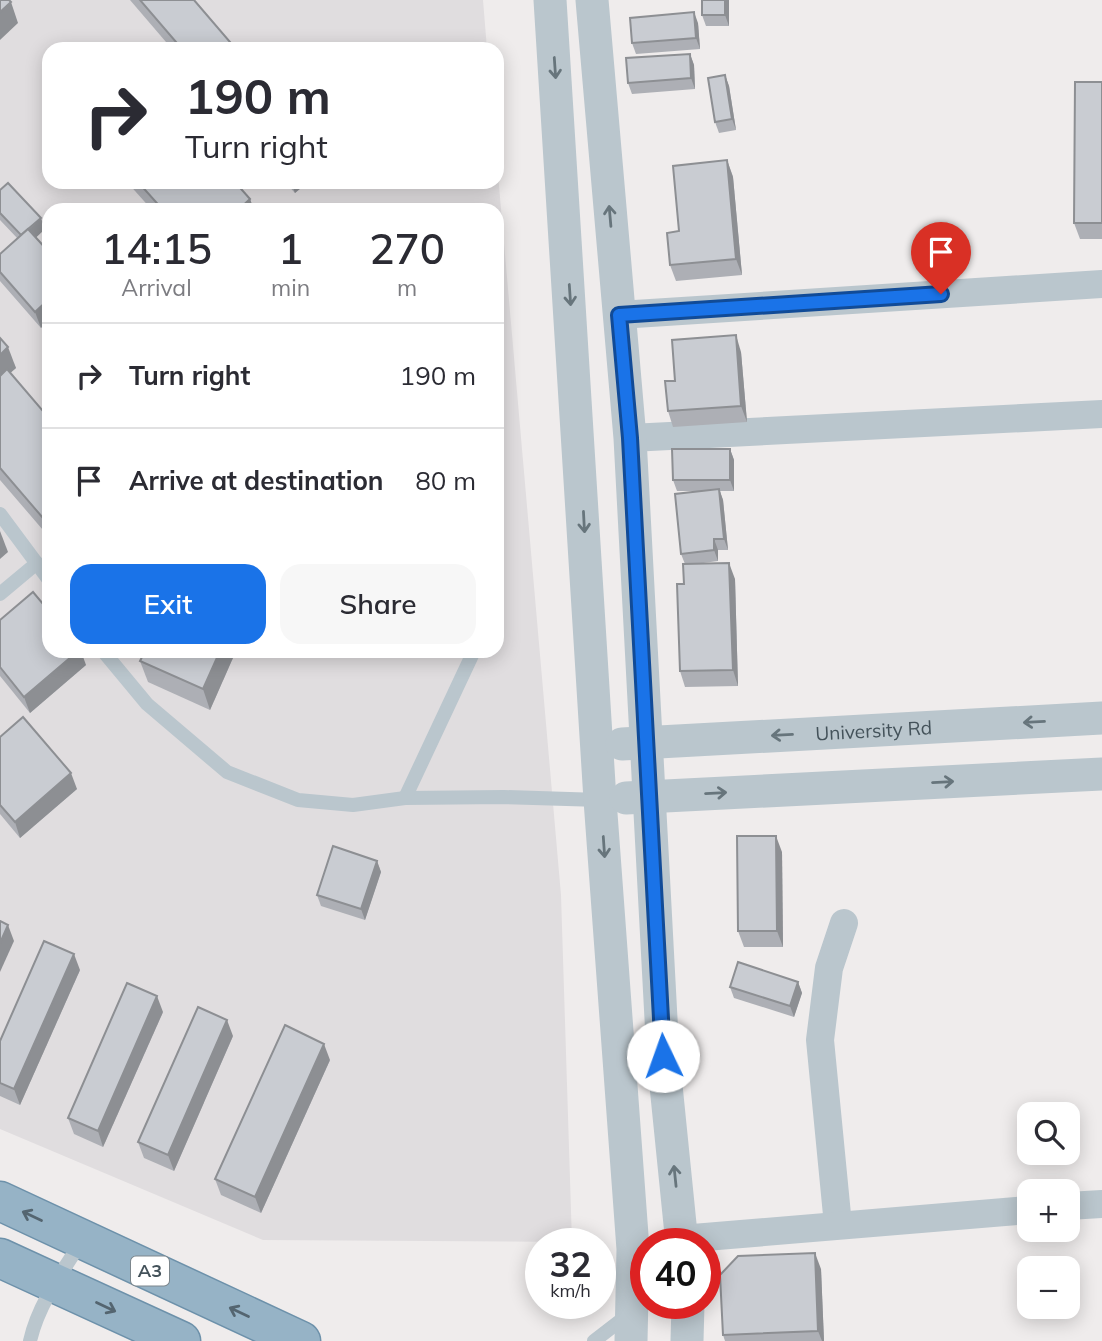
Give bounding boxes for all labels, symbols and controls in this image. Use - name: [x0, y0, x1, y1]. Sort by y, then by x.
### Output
- one-way arrow: [549, 56, 562, 79]
- text: 190 m: [185, 65, 331, 126]
- icon: right: [70, 70, 161, 161]
- text: Turn right: [185, 126, 328, 166]
- one-way arrow: [603, 205, 616, 228]
- text: 14:15: [101, 222, 212, 275]
- text: 1: [278, 222, 303, 275]
- text: 270: [369, 222, 445, 275]
- pin: [911, 222, 971, 294]
- icon: arrive: [922, 233, 960, 271]
- text: Arrival: [121, 273, 192, 302]
- text: min: [271, 273, 310, 302]
- text: m: [397, 273, 417, 302]
- one-way arrow: [564, 283, 577, 306]
- icon: right: [70, 357, 108, 395]
- text: Turn right: [129, 359, 250, 392]
- text: 190 m: [400, 359, 476, 392]
- icon: arrive: [70, 462, 108, 500]
- text: Arrive at destination: [129, 464, 384, 497]
- text: 80 m: [415, 464, 476, 497]
- one-way arrow: [578, 510, 591, 533]
- button: Exit: [70, 564, 266, 644]
- button: Share: [280, 564, 476, 644]
- street label: University Rd: [815, 715, 933, 746]
- one-way arrow: [1023, 715, 1046, 728]
- one-way arrow: [771, 729, 794, 742]
- one-way arrow: [932, 775, 954, 788]
- one-way arrow: [704, 787, 727, 800]
- one-way arrow: [597, 835, 610, 858]
- position arrow: [626, 1019, 700, 1093]
- map controls: [1017, 1102, 1080, 1319]
- button: search: [1017, 1102, 1080, 1165]
- one-way arrow: [668, 1166, 681, 1188]
- button: +: [1017, 1179, 1080, 1242]
- one-way arrow: [22, 1209, 43, 1223]
- speed limit sign: 40: [630, 1228, 721, 1319]
- text: 32: [549, 1242, 592, 1286]
- road number: A3: [131, 1256, 169, 1286]
- button: −: [1017, 1256, 1080, 1319]
- text: km/h: [550, 1279, 591, 1302]
- one-way arrow: [95, 1301, 117, 1314]
- one-way arrow: [229, 1305, 250, 1318]

